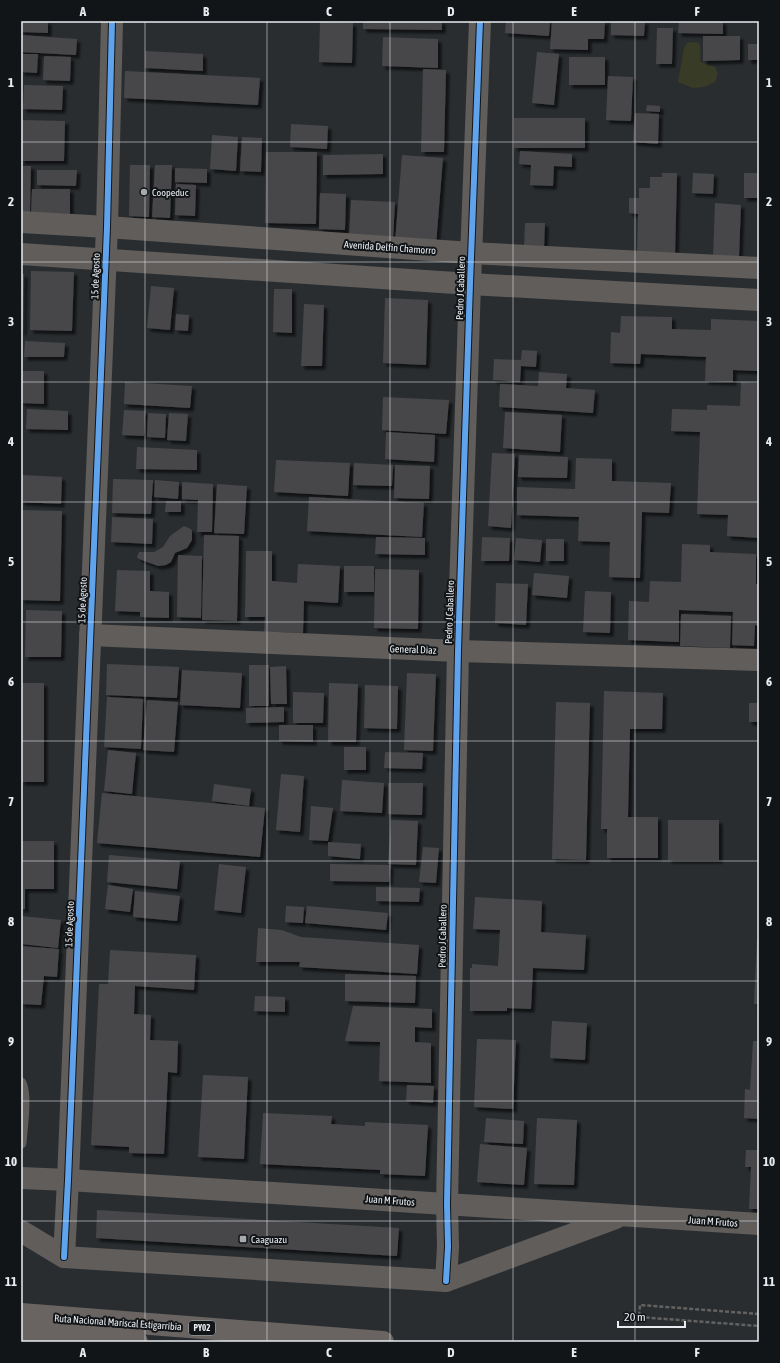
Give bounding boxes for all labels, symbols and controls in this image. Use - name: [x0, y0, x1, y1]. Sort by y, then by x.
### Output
- text: A: [79, 4, 87, 19]
- text: B: [203, 4, 210, 19]
- text: C: [326, 4, 332, 19]
- text: D: [447, 4, 455, 19]
- text: E: [571, 4, 577, 19]
- text: F: [694, 4, 700, 19]
- text: 1: [8, 75, 14, 90]
- text: 1: [766, 75, 772, 90]
- marker: Coopeduc: [139, 187, 149, 197]
- place label: Coopeduc: [152, 187, 189, 198]
- text: 2: [8, 194, 14, 209]
- text: 2: [766, 194, 772, 209]
- street label: Avenida Delfin Chamorro: [344, 239, 436, 256]
- street label: 15 de Agosto: [89, 252, 102, 299]
- street label: Pedro J Caballero: [454, 256, 467, 320]
- text: 3: [8, 314, 14, 329]
- text: 3: [766, 314, 772, 329]
- text: 4: [7, 434, 14, 449]
- text: 4: [765, 434, 772, 449]
- text: 5: [8, 554, 14, 569]
- text: 5: [766, 554, 772, 569]
- street label: 15 de Agosto: [76, 576, 89, 623]
- street label: Pedro J Caballero: [443, 580, 456, 644]
- street label: General Diaz: [389, 643, 437, 656]
- text: 6: [8, 674, 14, 689]
- text: 6: [766, 674, 772, 689]
- text: 7: [8, 794, 14, 809]
- text: 7: [766, 794, 772, 809]
- street label: 15 de Agosto: [63, 900, 76, 947]
- street label: Pedro J Caballero: [436, 904, 449, 968]
- text: 8: [8, 914, 14, 929]
- text: 8: [766, 914, 772, 929]
- text: 9: [8, 1034, 14, 1049]
- text: 9: [766, 1034, 772, 1049]
- text: 10: [5, 1154, 17, 1169]
- text: 10: [763, 1154, 775, 1169]
- street label: Juan M Frutos: [365, 1193, 416, 1208]
- street label: Juan M Frutos: [688, 1214, 739, 1229]
- marker: Caaguazu: [238, 1234, 248, 1244]
- place label: Caaguazu: [251, 1234, 287, 1245]
- text: 11: [5, 1274, 17, 1289]
- text: 11: [763, 1274, 775, 1289]
- scale bar: [618, 1303, 685, 1329]
- text: 20 m: [624, 1310, 646, 1324]
- street label: Ruta Nacional Mariscal Estigarribia: [54, 1313, 182, 1332]
- road number: PY02: [189, 1321, 215, 1335]
- text: A: [79, 1345, 87, 1360]
- text: B: [203, 1345, 210, 1360]
- text: C: [326, 1345, 332, 1360]
- text: D: [447, 1345, 455, 1360]
- text: E: [571, 1345, 577, 1360]
- text: F: [694, 1345, 700, 1360]

